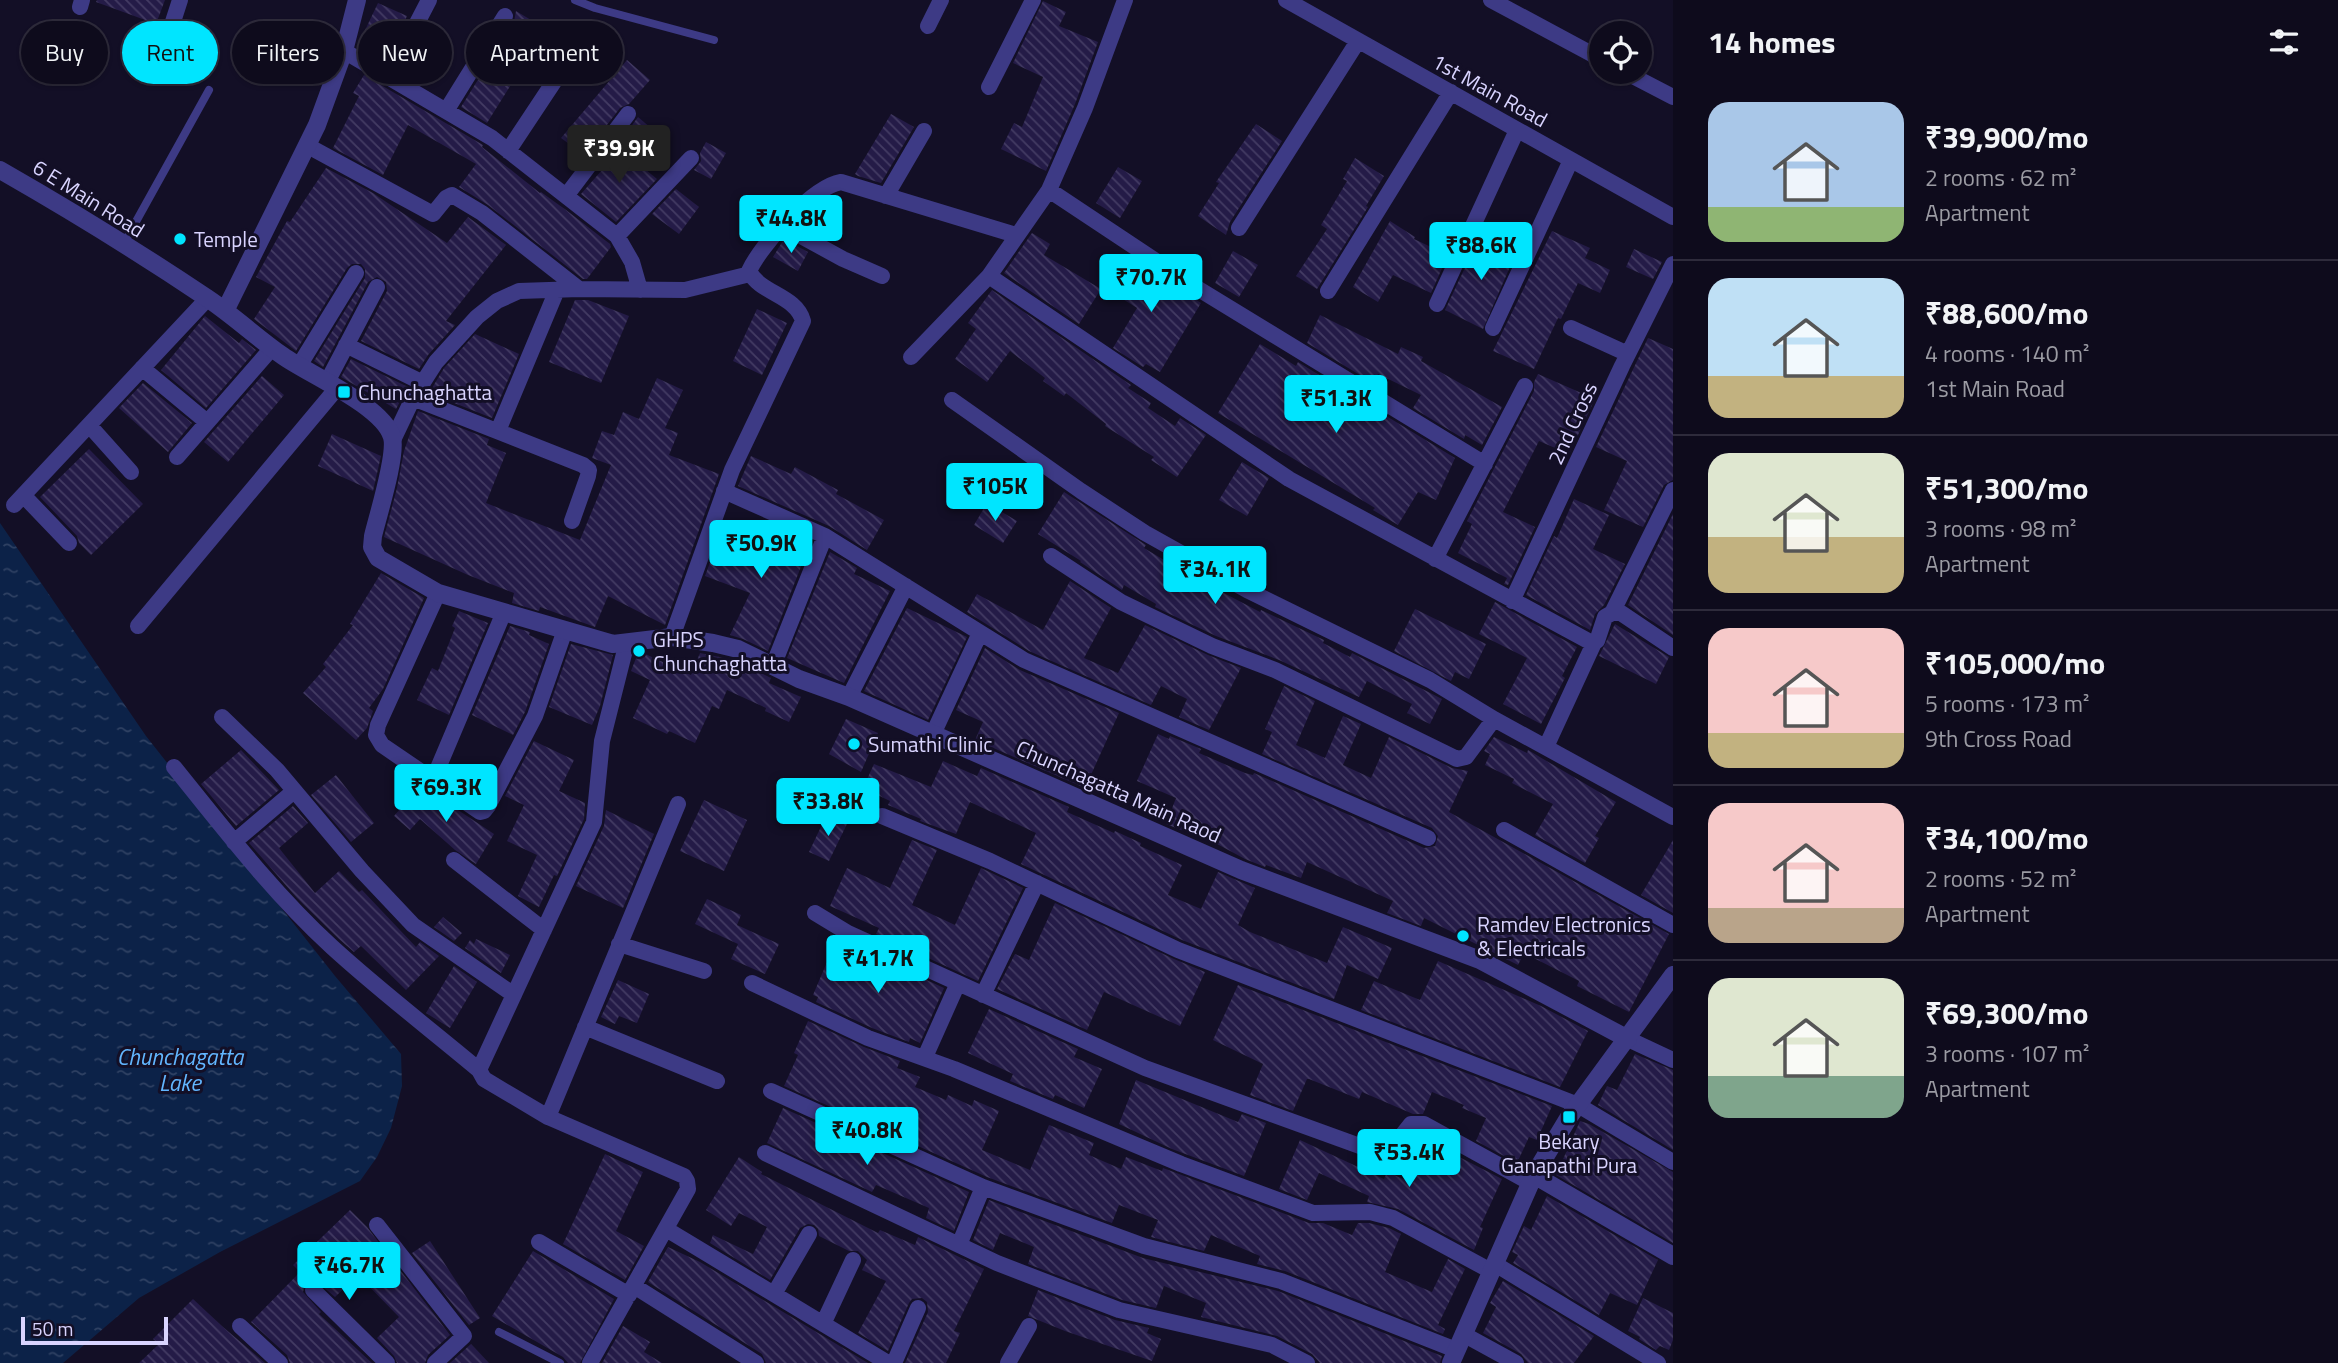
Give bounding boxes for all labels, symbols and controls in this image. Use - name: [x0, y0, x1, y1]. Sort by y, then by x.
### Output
- text: 14 homes: [1708, 19, 1835, 65]
- chip: Buy: [21, 21, 108, 84]
- chip: Rent: [122, 21, 218, 84]
- chip: Filters: [232, 21, 344, 84]
- chip: New: [358, 21, 452, 84]
- chip: Apartment: [466, 21, 623, 84]
- map controls: [1589, 21, 1652, 84]
- button: locate: [1589, 21, 1652, 84]
- icon: filters: [2265, 23, 2303, 61]
- street label: 1st Main Road: [1426, 45, 1554, 135]
- text: ₹39,900/mo: [1925, 114, 2089, 160]
- pin: ₹39.9K: [562, 125, 676, 185]
- text: ₹39.9K: [583, 130, 655, 165]
- icon: home: [1764, 130, 1848, 214]
- street label: 6 E Main Road: [27, 151, 151, 245]
- text: 2 rooms · 62 m²: [1925, 160, 2076, 195]
- text: Apartment: [1925, 195, 2030, 230]
- pin: ₹44.8K: [734, 196, 848, 255]
- text: ₹44.8K: [755, 200, 827, 235]
- pin: ₹88.6K: [1424, 222, 1538, 282]
- place label: Temple: [194, 223, 258, 255]
- text: ₹88.6K: [1445, 227, 1517, 262]
- marker: Temple: [172, 231, 188, 247]
- pin: ₹70.7K: [1094, 254, 1208, 314]
- text: ₹70.7K: [1115, 259, 1187, 294]
- text: ₹88,600/mo: [1925, 290, 2089, 336]
- icon: home: [1764, 306, 1848, 390]
- text: 4 rooms · 140 m²: [1925, 336, 2089, 371]
- text: 1st Main Road: [1925, 371, 2065, 406]
- place label: Chunchaghatta: [358, 376, 492, 408]
- pin: ₹51.3K: [1279, 376, 1393, 435]
- street label: 2nd Cross: [1539, 376, 1605, 470]
- text: ₹51.3K: [1300, 380, 1372, 415]
- marker: Chunchaghatta: [336, 384, 352, 400]
- pin: ₹105K: [946, 463, 1044, 523]
- text: ₹51,300/mo: [1925, 465, 2089, 511]
- text: ₹105K: [962, 468, 1028, 503]
- icon: home: [1764, 481, 1848, 565]
- text: 3 rooms · 98 m²: [1925, 511, 2076, 546]
- pin: ₹50.9K: [704, 520, 818, 580]
- text: ₹50.9K: [725, 525, 797, 560]
- pin: ₹34.1K: [1158, 546, 1272, 606]
- text: Apartment: [1925, 546, 2030, 581]
- text: ₹34.1K: [1179, 551, 1251, 586]
- place label: GHPS Chunchaghatta: [653, 623, 787, 679]
- text: ₹105,000/mo: [1925, 640, 2105, 686]
- marker: GHPS Chunchaghatta: [631, 643, 647, 659]
- icon: home: [1764, 656, 1848, 740]
- text: 5 rooms · 173 m²: [1925, 686, 2089, 721]
- text: 9th Cross Road: [1925, 721, 2072, 756]
- place label: Sumathi Clinic: [868, 728, 992, 760]
- street label: Chunchagatta Main Raod: [1011, 731, 1227, 851]
- marker: Sumathi Clinic: [846, 736, 862, 752]
- pin: ₹69.3K: [389, 764, 503, 824]
- text: ₹69.3K: [410, 769, 482, 804]
- pin: ₹33.8K: [771, 778, 885, 838]
- text: ₹33.8K: [792, 783, 864, 818]
- text: ₹34,100/mo: [1925, 815, 2089, 861]
- icon: home: [1764, 831, 1848, 915]
- text: 2 rooms · 52 m²: [1925, 861, 2076, 896]
- text: Apartment: [1925, 896, 2030, 931]
- place label: Ramdev Electronics & Electricals: [1477, 908, 1651, 964]
- marker: Ramdev Electronics & Electricals: [1455, 928, 1471, 944]
- pin: ₹41.7K: [821, 936, 935, 995]
- text: ₹41.7K: [842, 940, 914, 975]
- text: ₹69,300/mo: [1925, 990, 2089, 1036]
- icon: home: [1764, 1006, 1848, 1090]
- text: 3 rooms · 107 m²: [1925, 1036, 2089, 1071]
- water label: Chunchagatta Lake: [117, 1039, 245, 1100]
- text: Apartment: [1925, 1071, 2030, 1106]
- pin: ₹40.8K: [810, 1108, 924, 1167]
- marker: Bekary Ganapathi Pura: [1561, 1109, 1577, 1125]
- text: ₹40.8K: [831, 1112, 903, 1147]
- place label: Bekary Ganapathi Pura: [1501, 1125, 1638, 1181]
- pin: ₹53.4K: [1352, 1130, 1466, 1189]
- text: ₹53.4K: [1373, 1134, 1445, 1169]
- pin: ₹46.7K: [292, 1242, 406, 1302]
- text: ₹46.7K: [313, 1247, 385, 1282]
- scale bar: [21, 1314, 168, 1346]
- text: 50 m: [32, 1314, 73, 1343]

